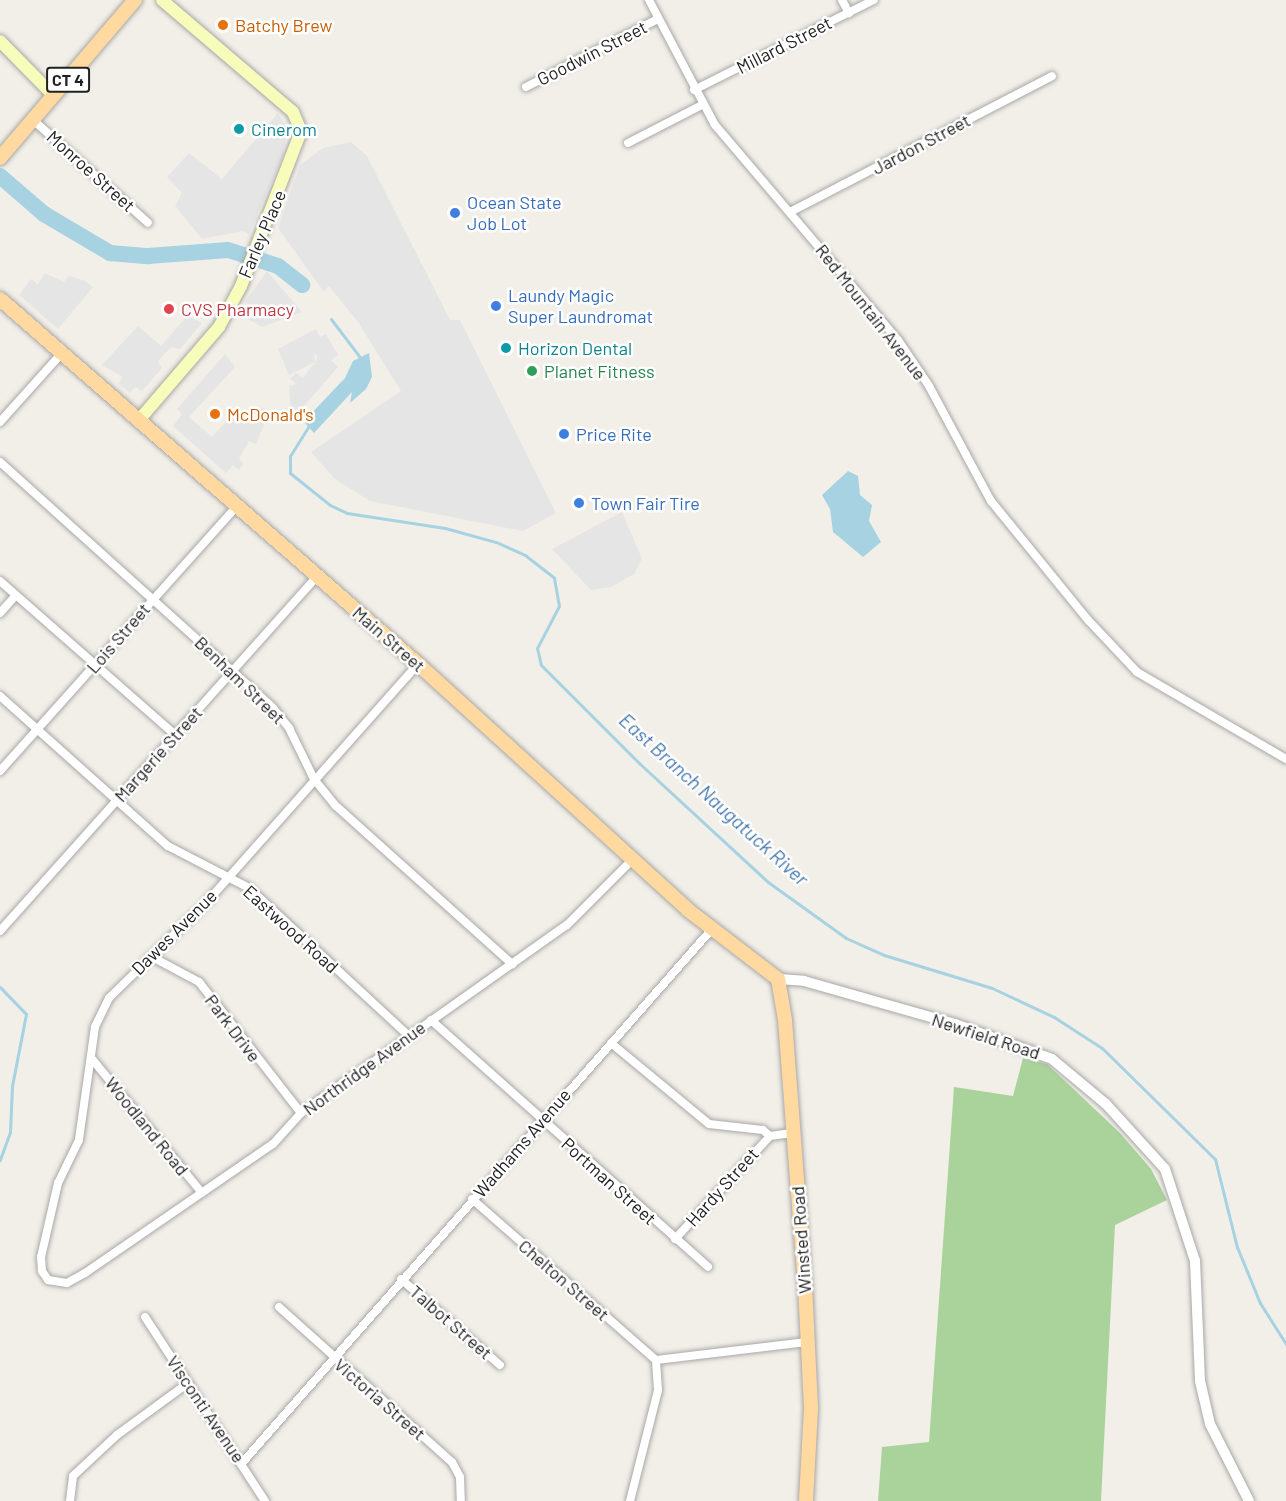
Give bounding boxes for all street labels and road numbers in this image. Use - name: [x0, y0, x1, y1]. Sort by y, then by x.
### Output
- street label: Millard Street: [733, 12, 835, 78]
- street label: Goodwin Street: [533, 16, 651, 90]
- road number: CT 4: [46, 67, 90, 93]
- street label: Jardon Street: [868, 109, 974, 179]
- street label: Monroe Street: [43, 126, 139, 216]
- street label: Farley Place: [234, 187, 290, 281]
- street label: Red Mountain Avenue: [811, 240, 931, 384]
- street label: Lois Street: [82, 598, 154, 678]
- street label: Main Street: [348, 602, 430, 676]
- street label: Benham Street: [190, 632, 290, 728]
- street label: Margerie Street: [109, 702, 207, 806]
- street label: Eastwood Road: [239, 881, 343, 977]
- street label: Dawes Avenue: [127, 885, 221, 979]
- street label: Park Drive: [201, 990, 265, 1066]
- street label: Newfield Road: [929, 1008, 1043, 1064]
- street label: Northridge Avenue: [299, 1016, 429, 1120]
- street label: Woodland Road: [101, 1072, 193, 1180]
- street label: Wadhams Avenue: [469, 1084, 575, 1202]
- street label: Portman Street: [557, 1133, 661, 1229]
- street label: Hardy Street: [681, 1143, 763, 1231]
- street label: Winsted Road: [786, 1185, 816, 1295]
- street label: Chelton Street: [514, 1235, 614, 1325]
- street label: Talbot Street: [405, 1280, 497, 1364]
- street label: Visconti Avenue: [162, 1351, 250, 1467]
- street label: Victoria Street: [330, 1354, 430, 1444]

